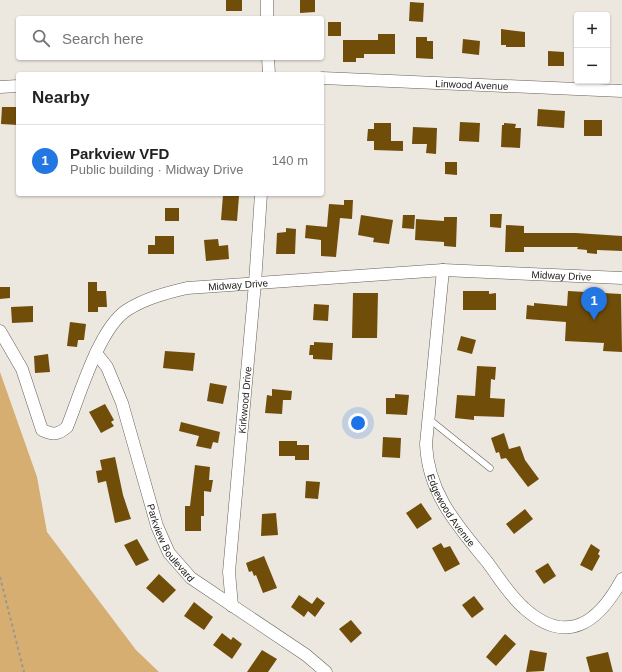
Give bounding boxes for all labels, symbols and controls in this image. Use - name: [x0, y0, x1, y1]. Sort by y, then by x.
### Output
- map controls: [574, 12, 610, 84]
- button: +: [574, 12, 610, 48]
- search box: [16, 16, 324, 60]
- icon: search: [30, 27, 52, 49]
- text: Search here: [62, 30, 144, 47]
- button: −: [574, 48, 610, 84]
- street label: Linwood Avenue: [435, 77, 509, 92]
- text: Nearby: [32, 88, 90, 107]
- text: Parkview VFD: [70, 145, 169, 162]
- text: 1: [41, 153, 49, 168]
- text: 140 m: [272, 153, 308, 168]
- text: Public building · Midway Drive: [70, 162, 243, 177]
- street label: Midway Drive: [531, 268, 592, 282]
- street label: Midway Drive: [208, 277, 269, 292]
- pin: 1: [581, 287, 607, 320]
- street label: Kirkwood Drive: [236, 365, 253, 434]
- your location: [348, 413, 368, 433]
- street label: Edgewood Avenue: [426, 472, 478, 549]
- street label: Parkview Boulevard: [145, 502, 197, 584]

